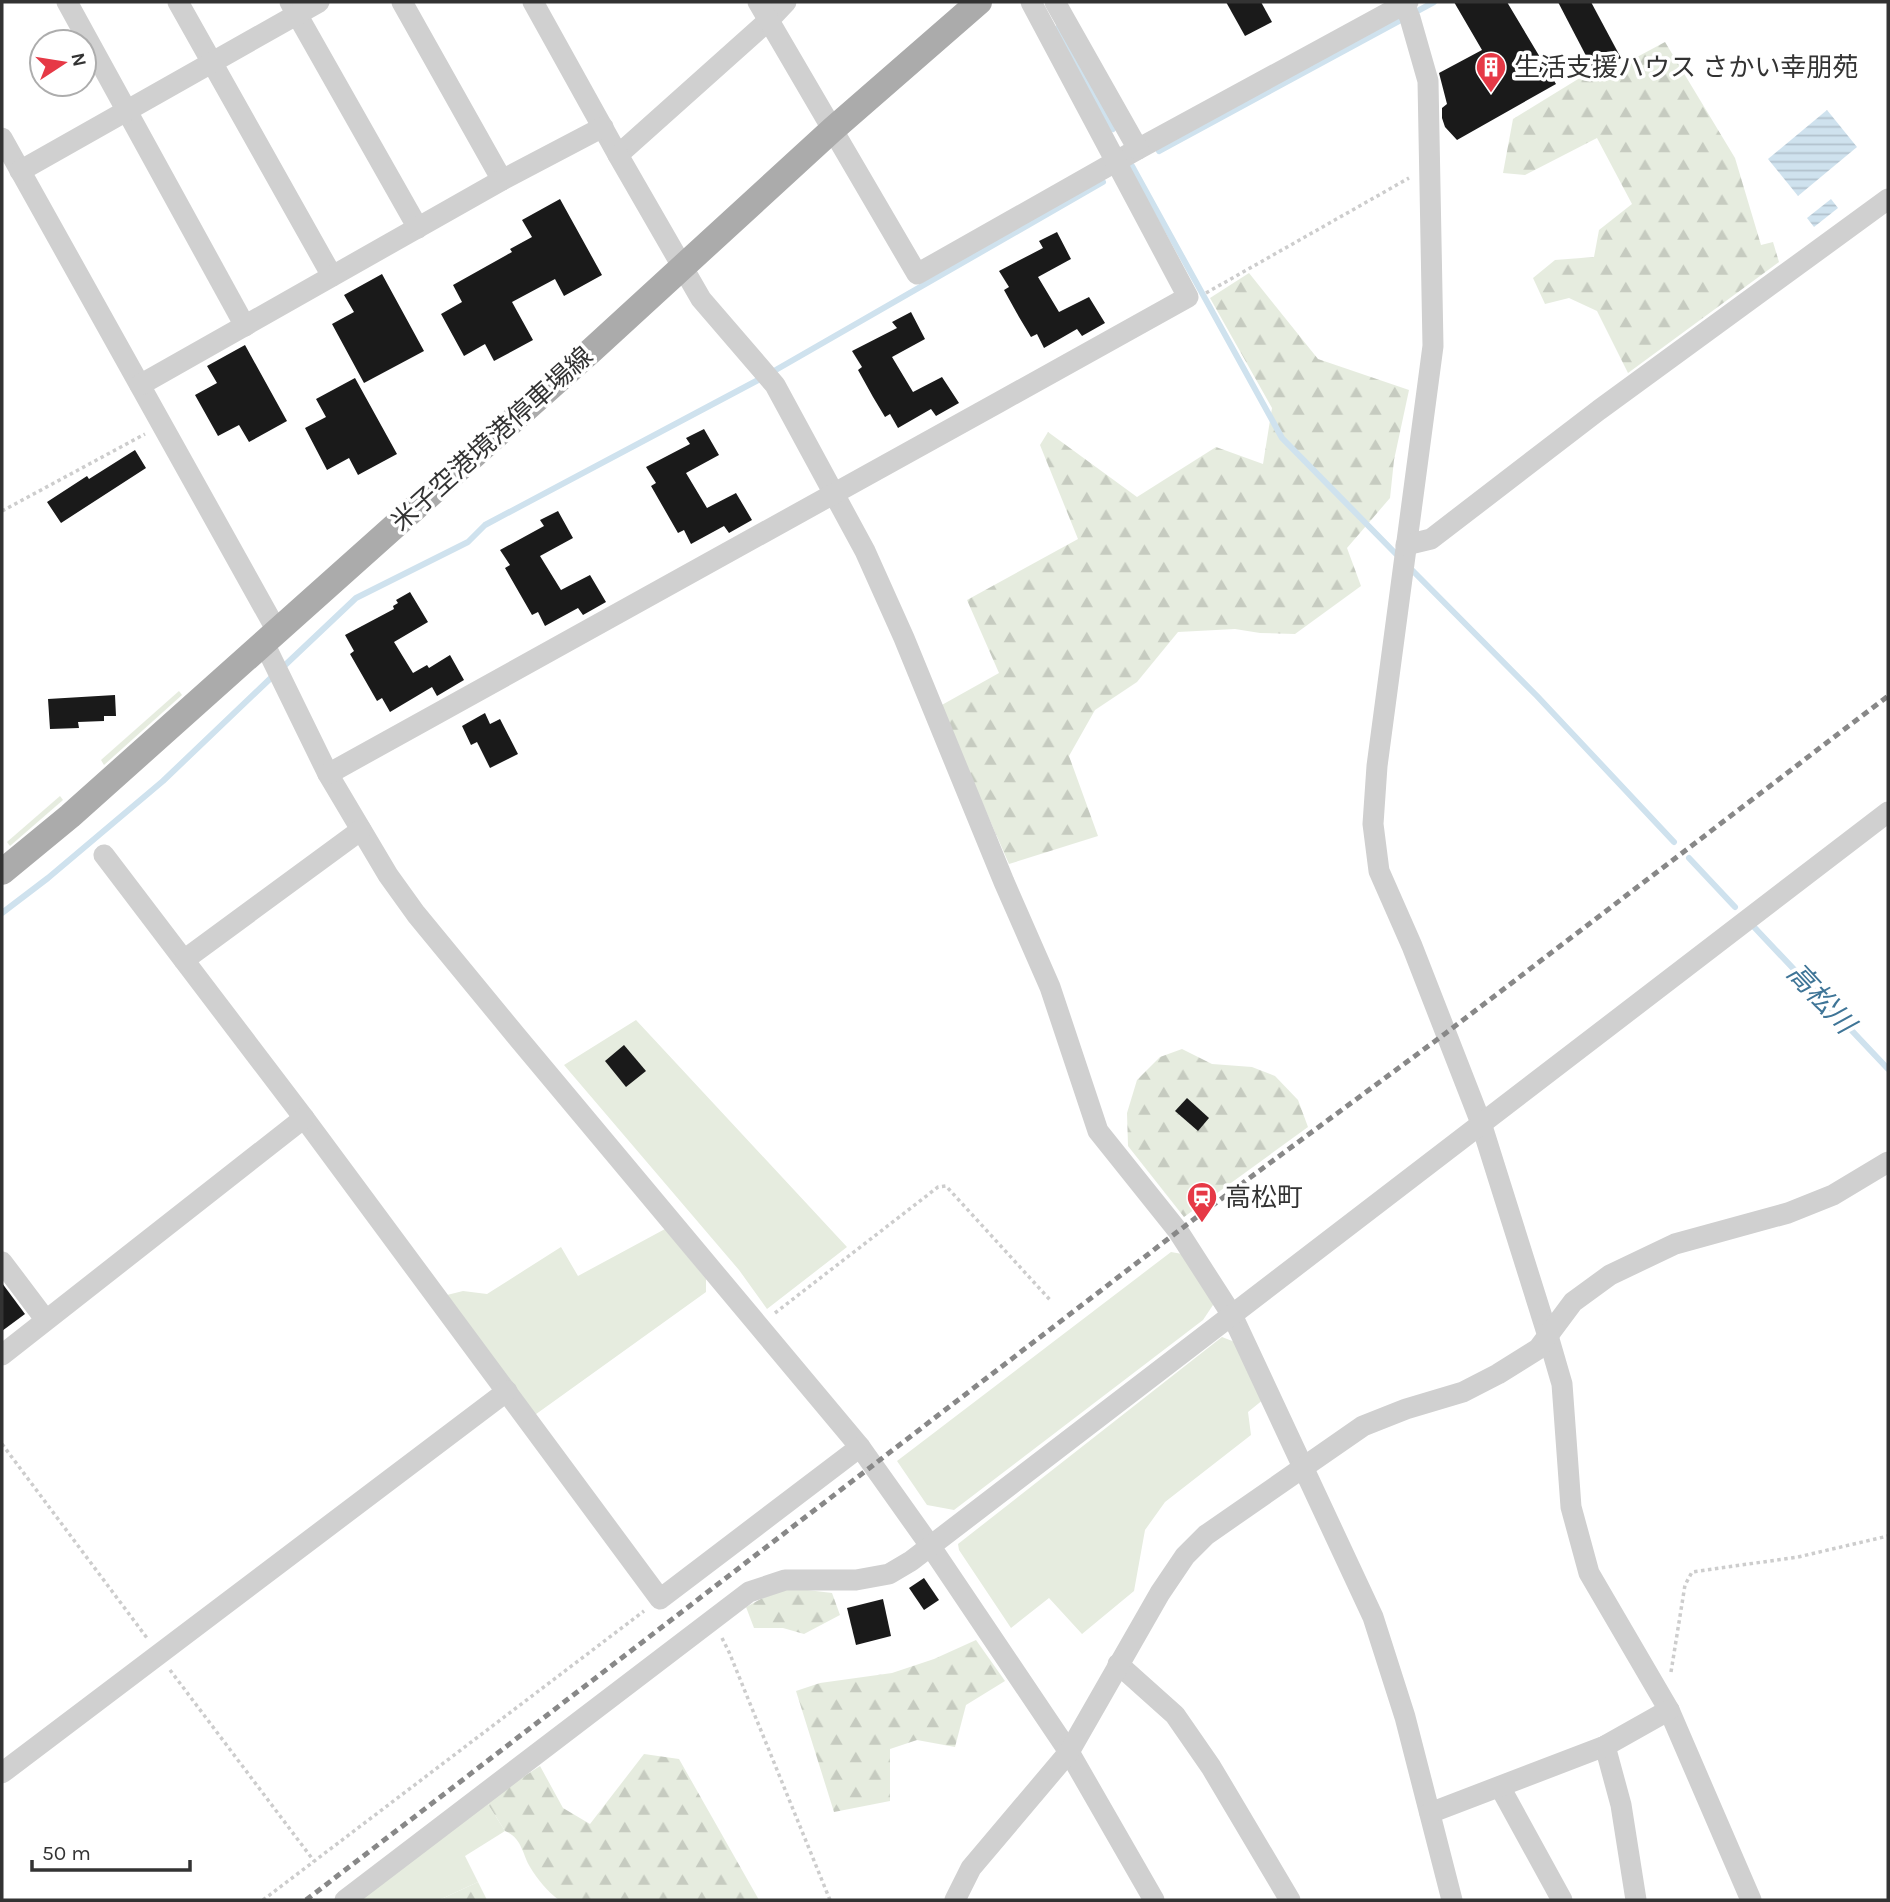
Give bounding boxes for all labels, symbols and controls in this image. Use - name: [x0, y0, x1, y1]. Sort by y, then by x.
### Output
- north arrow: [28, 28, 98, 98]
- building icon: 生活支援ハウス さかい幸朋苑: [1474, 50, 1508, 94]
- text: N: [66, 51, 91, 69]
- place label: 生活支援ハウス さかい幸朋苑: [1514, 52, 1858, 83]
- street label: 米子空港境港停車場線: [385, 340, 599, 538]
- water label: 高松川: [1780, 956, 1864, 1042]
- station icon: 高松町: [1185, 1180, 1219, 1224]
- place label: 高松町: [1225, 1182, 1303, 1213]
- scale bar: [32, 1828, 189, 1872]
- text: 50 m: [42, 1841, 91, 1865]

